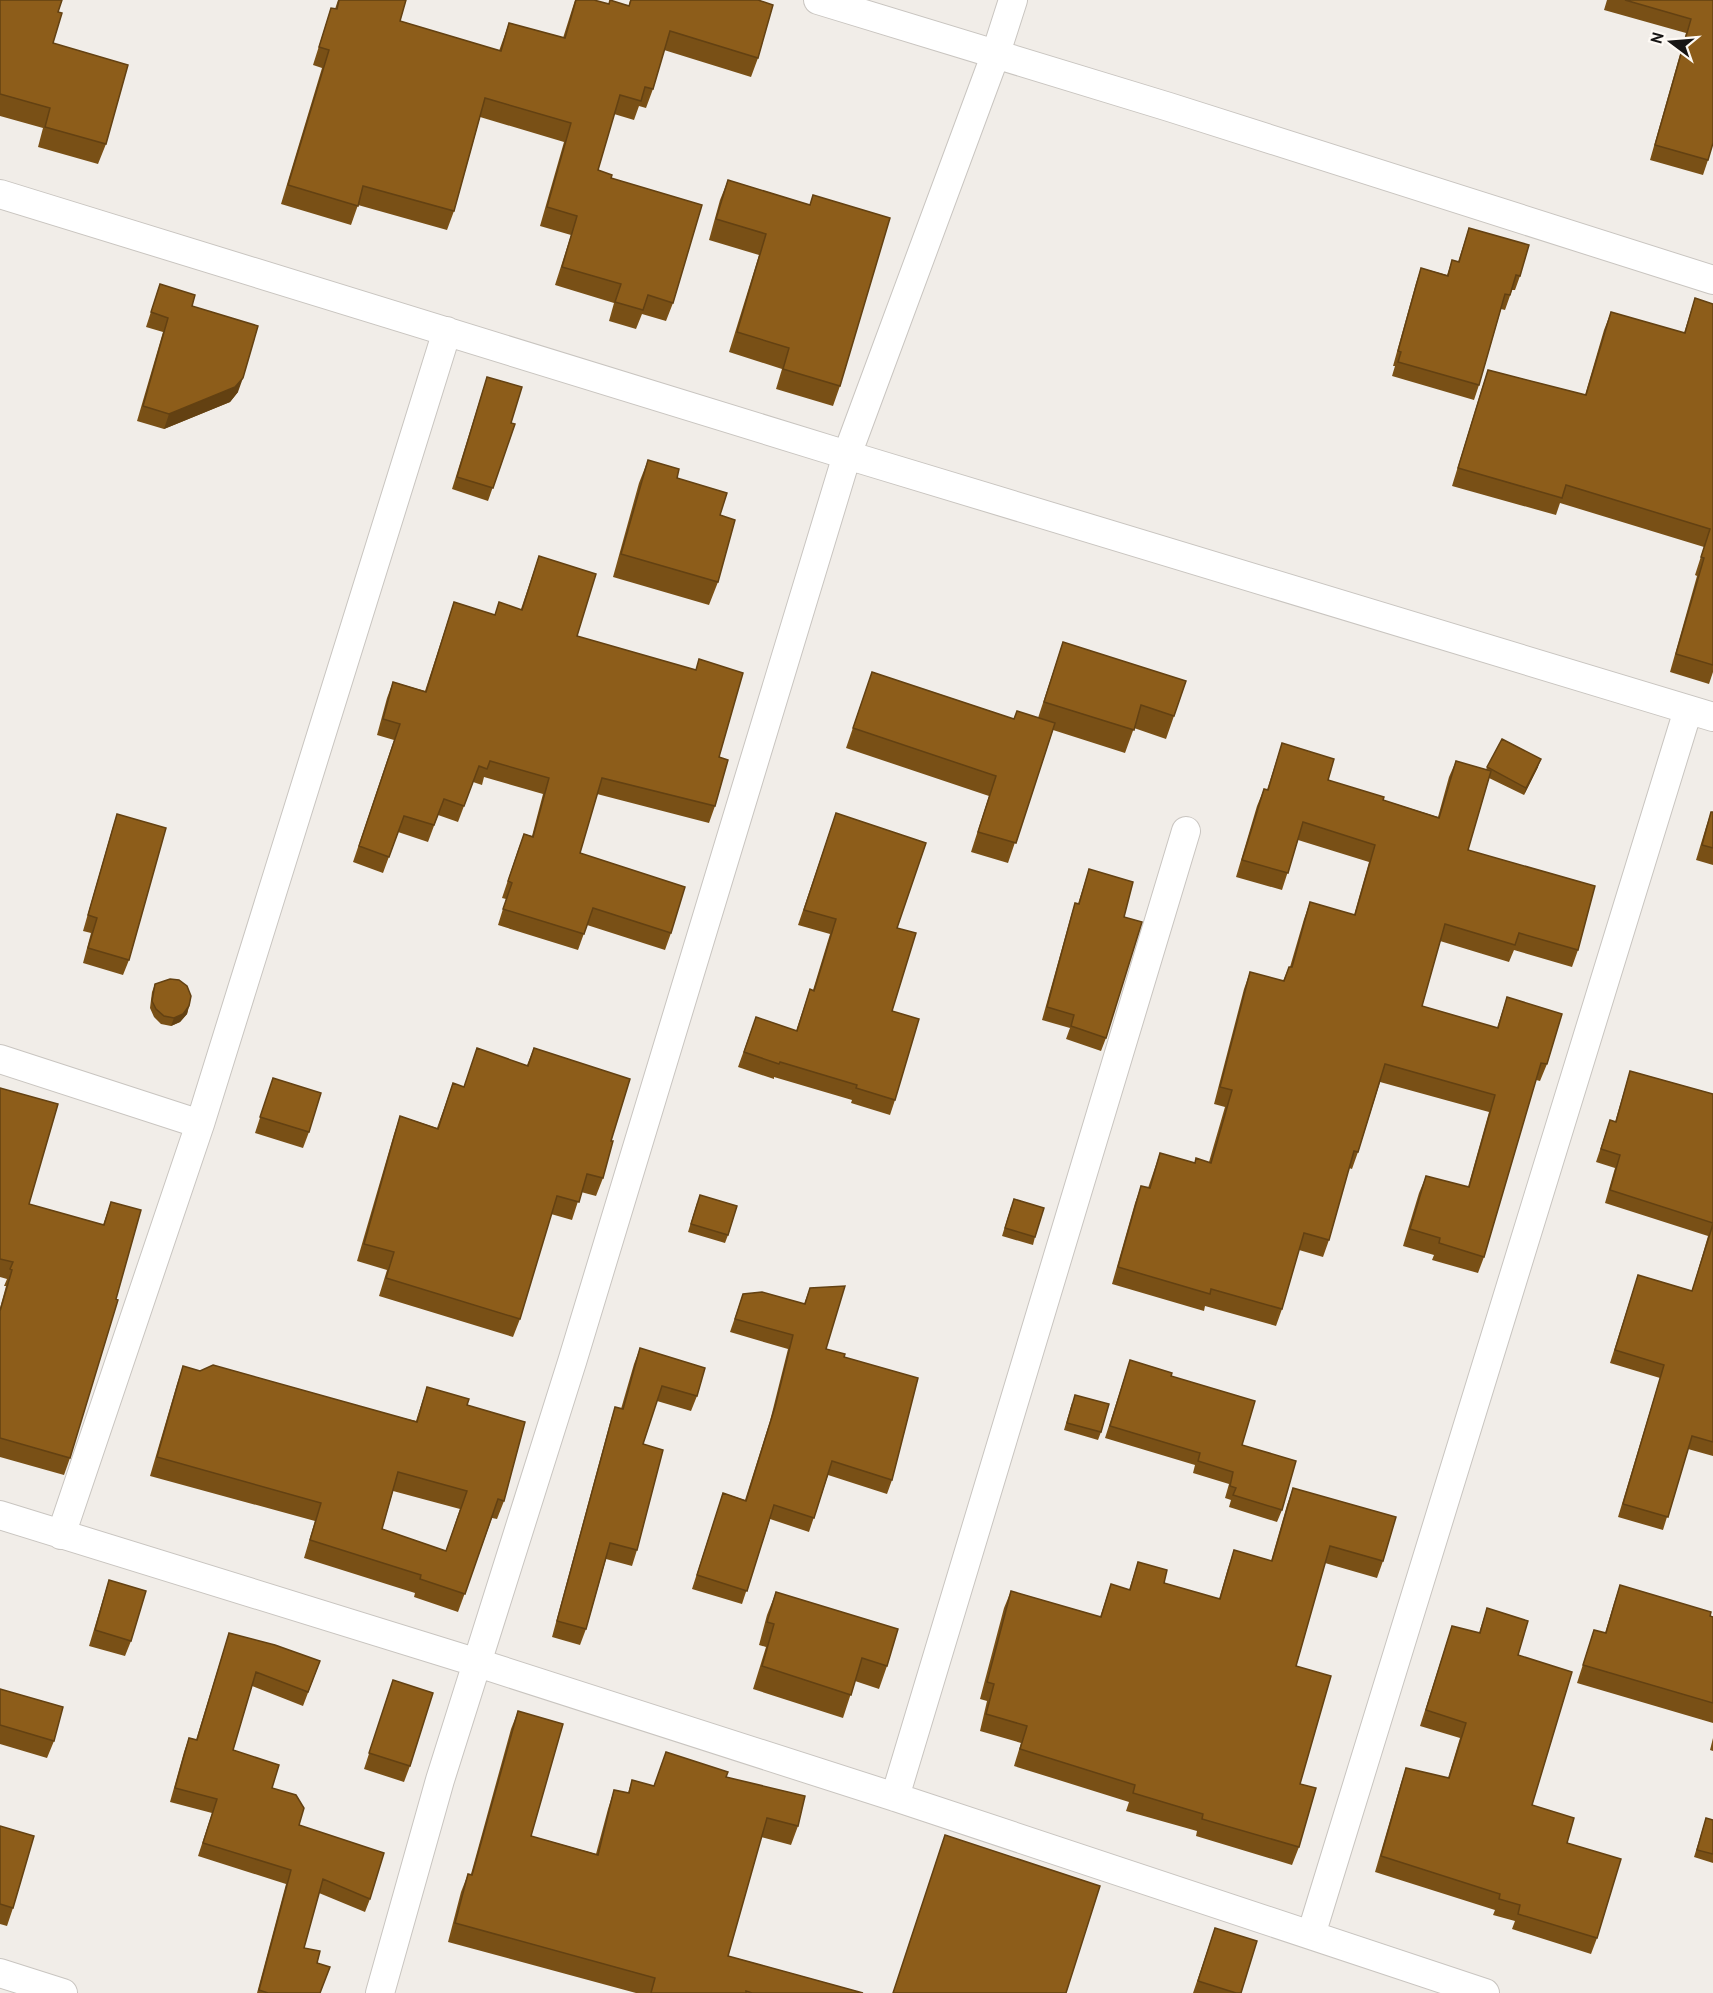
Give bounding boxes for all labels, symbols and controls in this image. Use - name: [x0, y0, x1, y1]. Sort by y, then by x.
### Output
- north arrow: [1641, 12, 1701, 72]
- text: N: [1646, 30, 1668, 46]

